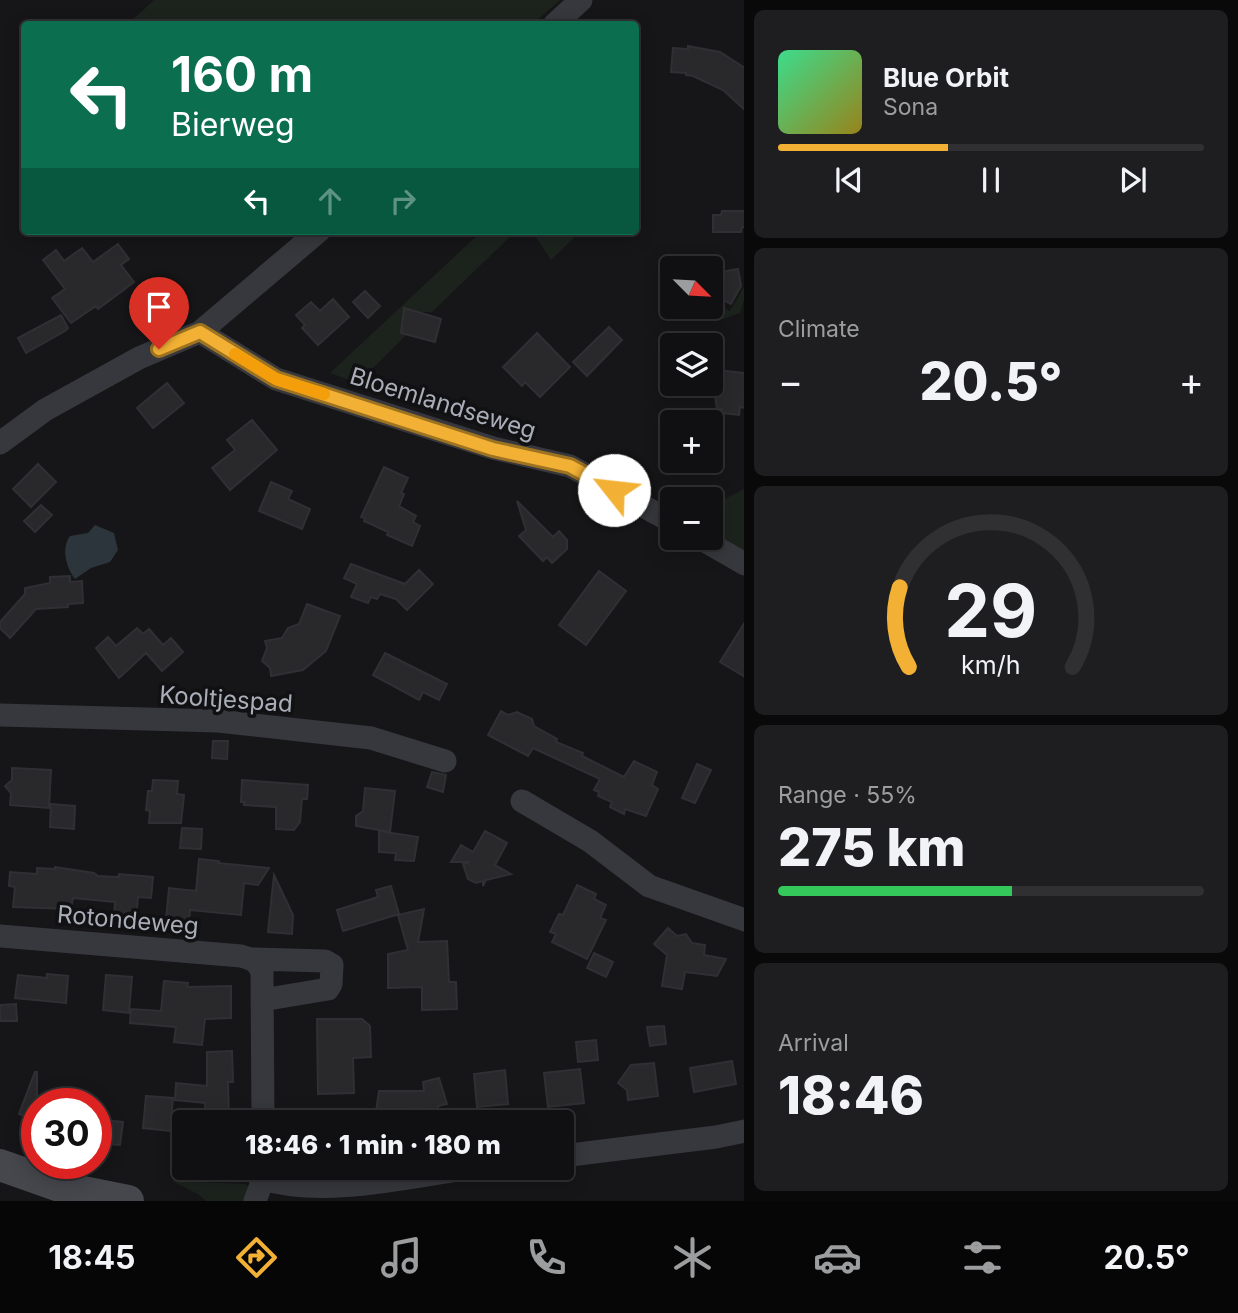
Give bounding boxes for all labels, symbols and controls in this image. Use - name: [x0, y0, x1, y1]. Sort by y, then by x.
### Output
- text: 160 m: [171, 45, 313, 104]
- icon: left: [56, 49, 147, 140]
- text: Blue Orbit: [883, 62, 1009, 93]
- text: Sona: [883, 93, 938, 121]
- text: Bierweg: [171, 105, 295, 144]
- icon: previous: [830, 161, 868, 199]
- icon: pause: [972, 161, 1010, 199]
- icon: next: [1114, 161, 1152, 199]
- icon: left: [238, 182, 276, 220]
- icon: ahead: [311, 182, 349, 220]
- icon: right: [384, 182, 422, 220]
- north arrow: [660, 256, 723, 318]
- map controls: [660, 256, 723, 550]
- pin: [129, 277, 189, 349]
- icon: arrive: [140, 288, 178, 326]
- text: Climate: [778, 315, 860, 343]
- button: layers: [660, 333, 723, 396]
- text: 20.5°: [919, 350, 1063, 413]
- text: −: [778, 358, 803, 404]
- text: +: [1179, 358, 1204, 404]
- street label: Bloemlandseweg: [346, 361, 540, 445]
- button: +: [660, 410, 723, 473]
- position arrow: [577, 453, 651, 527]
- button: −: [660, 487, 723, 550]
- text: 29: [944, 566, 1038, 655]
- text: km/h: [961, 649, 1021, 679]
- street label: Kooltjespad: [158, 680, 294, 718]
- text: Range · 55%: [778, 781, 917, 809]
- text: 275 km: [778, 816, 966, 879]
- street label: Rotondeweg: [56, 899, 200, 941]
- text: Arrival: [778, 1029, 849, 1057]
- text: 18:46: [778, 1064, 924, 1127]
- speed limit sign: 30: [21, 1088, 112, 1179]
- text: 18:46 · 1 min · 180 m: [245, 1129, 501, 1160]
- icon: directions: [232, 1233, 281, 1282]
- icon: music: [377, 1233, 426, 1282]
- icon: phone: [522, 1233, 571, 1282]
- icon: climate: [668, 1233, 717, 1282]
- icon: car: [813, 1233, 862, 1282]
- icon: filters: [958, 1233, 1007, 1282]
- text: 18:45: [48, 1238, 136, 1277]
- text: 20.5°: [1104, 1238, 1190, 1277]

